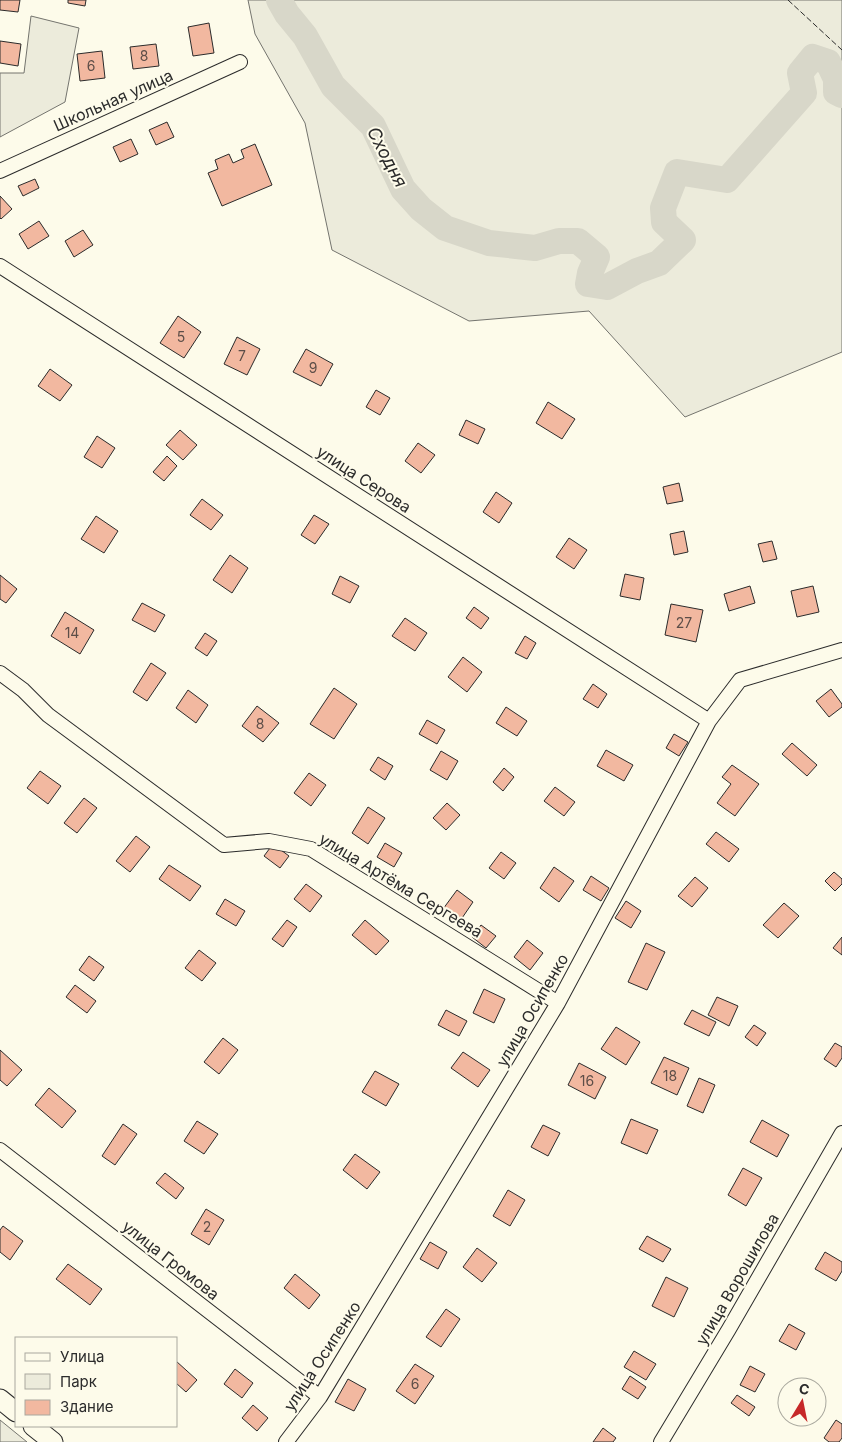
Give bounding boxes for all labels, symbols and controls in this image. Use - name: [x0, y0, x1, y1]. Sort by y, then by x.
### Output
- house number: 8: [140, 47, 148, 64]
- house number: 6: [87, 57, 95, 74]
- street label: Школьная улица: [50, 65, 176, 135]
- water label: Сходня: [363, 123, 412, 191]
- house number: 5: [177, 328, 185, 345]
- house number: 7: [238, 347, 246, 364]
- house number: 9: [309, 359, 317, 376]
- street label: улица Серова: [313, 441, 415, 517]
- house number: 27: [676, 614, 692, 631]
- house number: 14: [65, 624, 79, 641]
- house number: 8: [256, 715, 264, 732]
- street label: улица Артёма Сергеева: [316, 828, 486, 942]
- street label: улица Осипенко: [492, 950, 572, 1070]
- house number: 18: [663, 1067, 677, 1084]
- house number: 16: [580, 1072, 594, 1089]
- street label: улица Ворошилова: [691, 1210, 783, 1348]
- street label: улица Громова: [118, 1216, 224, 1304]
- house number: 2: [203, 1218, 211, 1235]
- street label: улица Осипенко: [279, 1297, 365, 1415]
- legend: [15, 1337, 178, 1427]
- text: Улица: [60, 1347, 104, 1366]
- text: Парк: [60, 1372, 97, 1391]
- house number: 6: [411, 1375, 419, 1392]
- north arrow: [777, 1377, 827, 1427]
- text: С: [798, 1379, 811, 1398]
- text: Здание: [60, 1397, 114, 1416]

